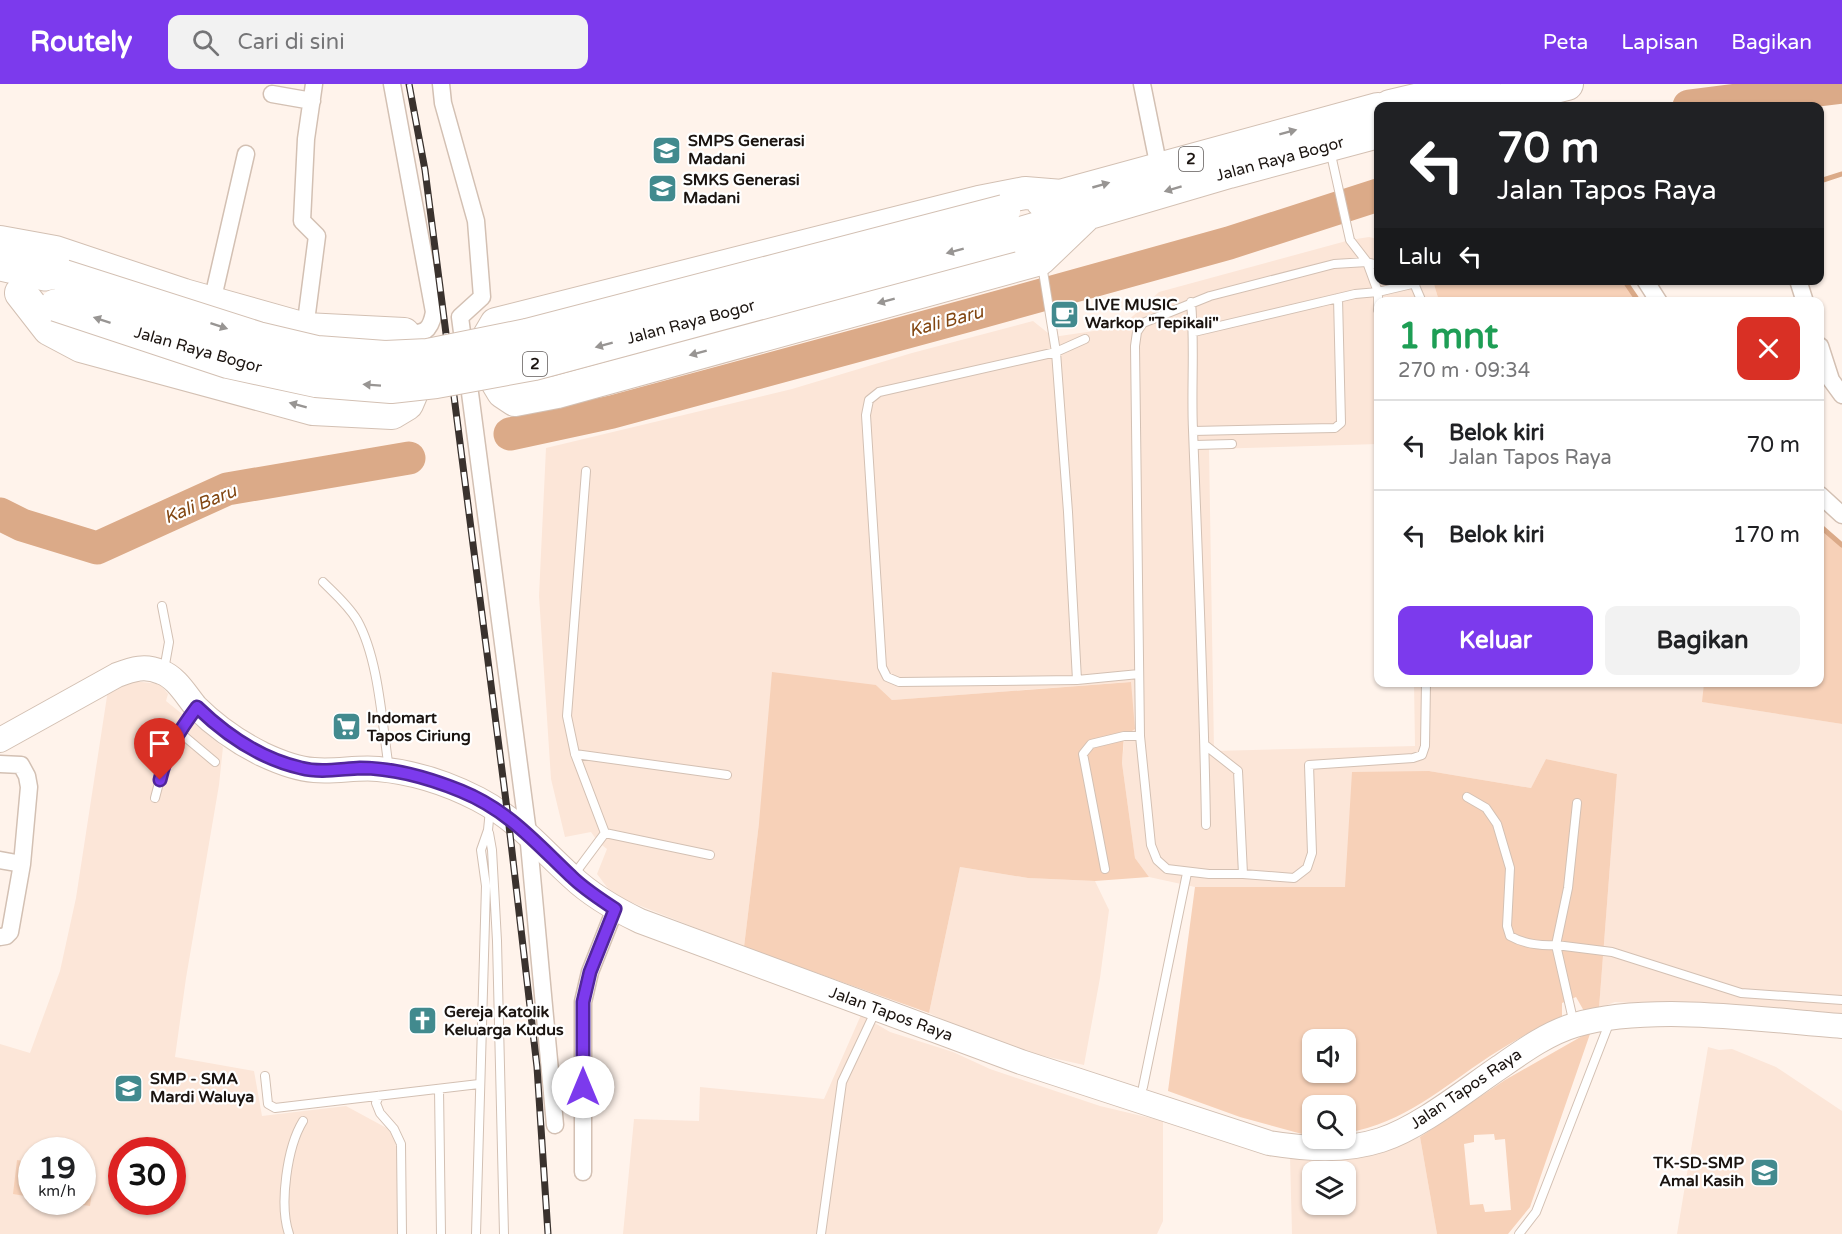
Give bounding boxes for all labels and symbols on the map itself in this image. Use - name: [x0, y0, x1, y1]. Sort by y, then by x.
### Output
- one-way arrow: [1279, 127, 1298, 137]
- place label: SMPS Generasi Madani: [688, 131, 805, 169]
- street label: Jalan Raya Bogor: [1214, 132, 1347, 186]
- school or university icon: SMPS Generasi Madani: [651, 134, 683, 166]
- road number: 2: [1179, 147, 1203, 171]
- place label: SMKS Generasi Madani: [683, 170, 800, 208]
- school or university icon: SMKS Generasi Madani: [646, 173, 678, 205]
- one-way arrow: [1092, 180, 1110, 189]
- one-way arrow: [1164, 185, 1182, 194]
- one-way arrow: [946, 247, 964, 256]
- street label: Jalan Raya Bogor: [625, 295, 758, 349]
- place label: LIVE MUSIC Warkop "Tepikali": [1085, 295, 1219, 333]
- one-way arrow: [877, 297, 895, 307]
- cafe icon: LIVE MUSIC Warkop "Tepikali": [1048, 298, 1080, 330]
- water label: Kali Baru: [906, 300, 987, 341]
- one-way arrow: [93, 315, 111, 325]
- street label: Jalan Raya Bogor: [132, 322, 265, 378]
- one-way arrow: [210, 322, 228, 331]
- one-way arrow: [595, 341, 613, 350]
- one-way arrow: [689, 349, 707, 358]
- road number: 2: [523, 352, 547, 376]
- one-way arrow: [362, 381, 381, 390]
- one-way arrow: [289, 400, 308, 410]
- water label: Kali Baru: [161, 479, 240, 528]
- place label: Indomart Tapos Ciriung: [366, 708, 471, 746]
- supermarket icon: Indomart Tapos Ciriung: [330, 711, 362, 743]
- pin: [134, 718, 185, 780]
- street label: Jalan Tapos Raya: [826, 982, 956, 1046]
- place label: Gereja Katolik Keluarga Kudus: [444, 1002, 564, 1040]
- church icon: Gereja Katolik Keluarga Kudus: [407, 1005, 439, 1037]
- street label: Jalan Tapos Raya: [1406, 1044, 1526, 1134]
- position arrow: [551, 1055, 615, 1119]
- place label: SMP - SMA Mardi Waluya: [150, 1069, 254, 1107]
- school or university icon: SMP - SMA Mardi Waluya: [113, 1072, 145, 1104]
- speed limit sign: 30: [108, 1137, 186, 1215]
- place label: TK-SD-SMP Amal Kasih: [1652, 1153, 1744, 1191]
- school or university icon: TK-SD-SMP Amal Kasih: [1749, 1156, 1781, 1188]

